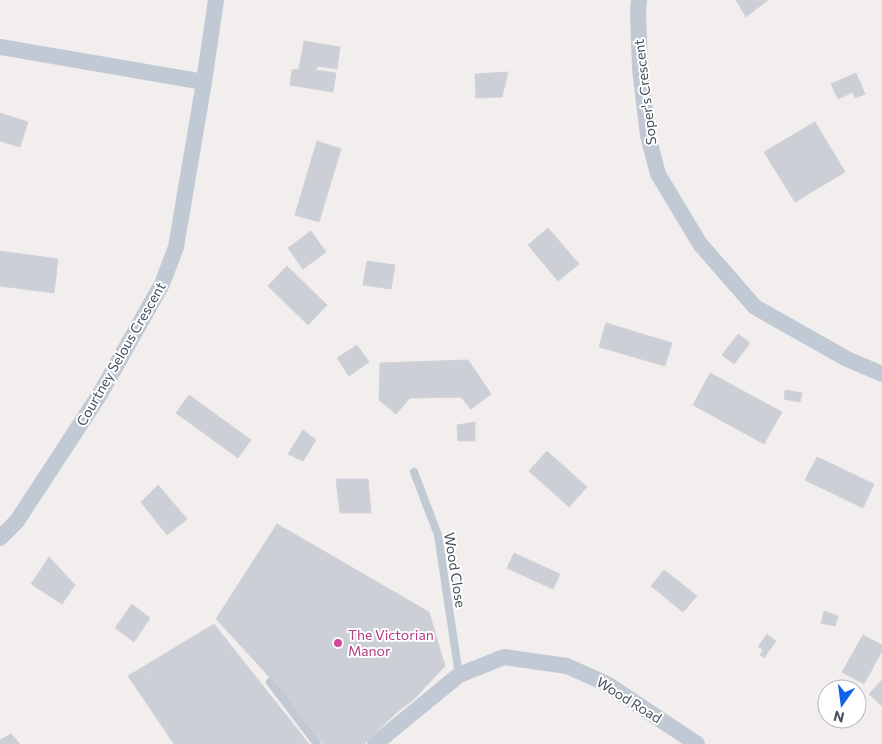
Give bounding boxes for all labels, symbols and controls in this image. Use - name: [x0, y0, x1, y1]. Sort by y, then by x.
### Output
- street label: Soper's Crescent: [630, 38, 659, 146]
- street label: Courtney Selous Crescent: [72, 279, 169, 429]
- street label: Wood Close: [441, 531, 470, 609]
- place label: The Victorian Manor: [348, 626, 434, 659]
- marker: The Victorian Manor: [332, 637, 344, 649]
- street label: Wood Road: [594, 673, 665, 726]
- north arrow: [817, 679, 867, 729]
- text: N: [832, 708, 846, 727]

